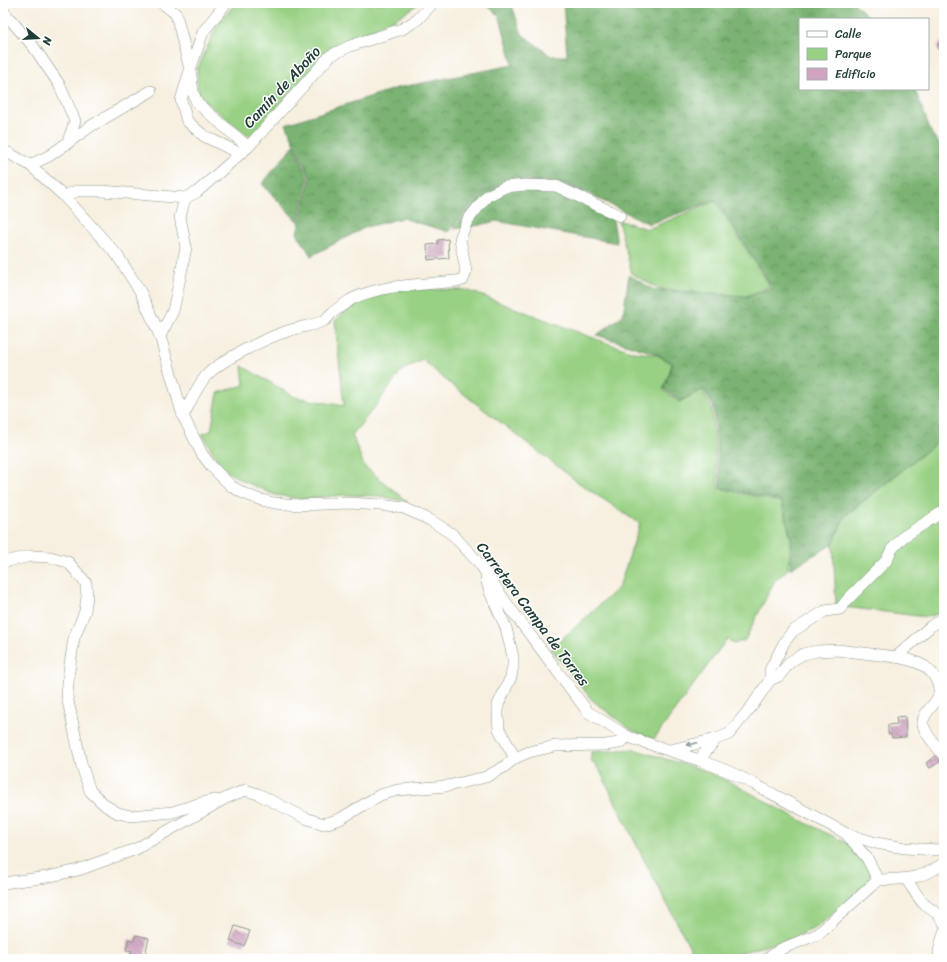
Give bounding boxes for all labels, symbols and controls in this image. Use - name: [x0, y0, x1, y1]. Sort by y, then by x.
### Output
- north arrow: [18, 18, 58, 58]
- legend: [799, 18, 929, 90]
- text: Calle: [835, 23, 862, 45]
- text: N: [37, 33, 58, 48]
- street label: Camín de Aboño: [237, 39, 328, 134]
- text: Parque: [835, 43, 872, 65]
- text: Edificio: [835, 63, 875, 85]
- street label: Carretera Campa de Torres: [470, 536, 596, 692]
- one-way arrow: [686, 742, 698, 748]

